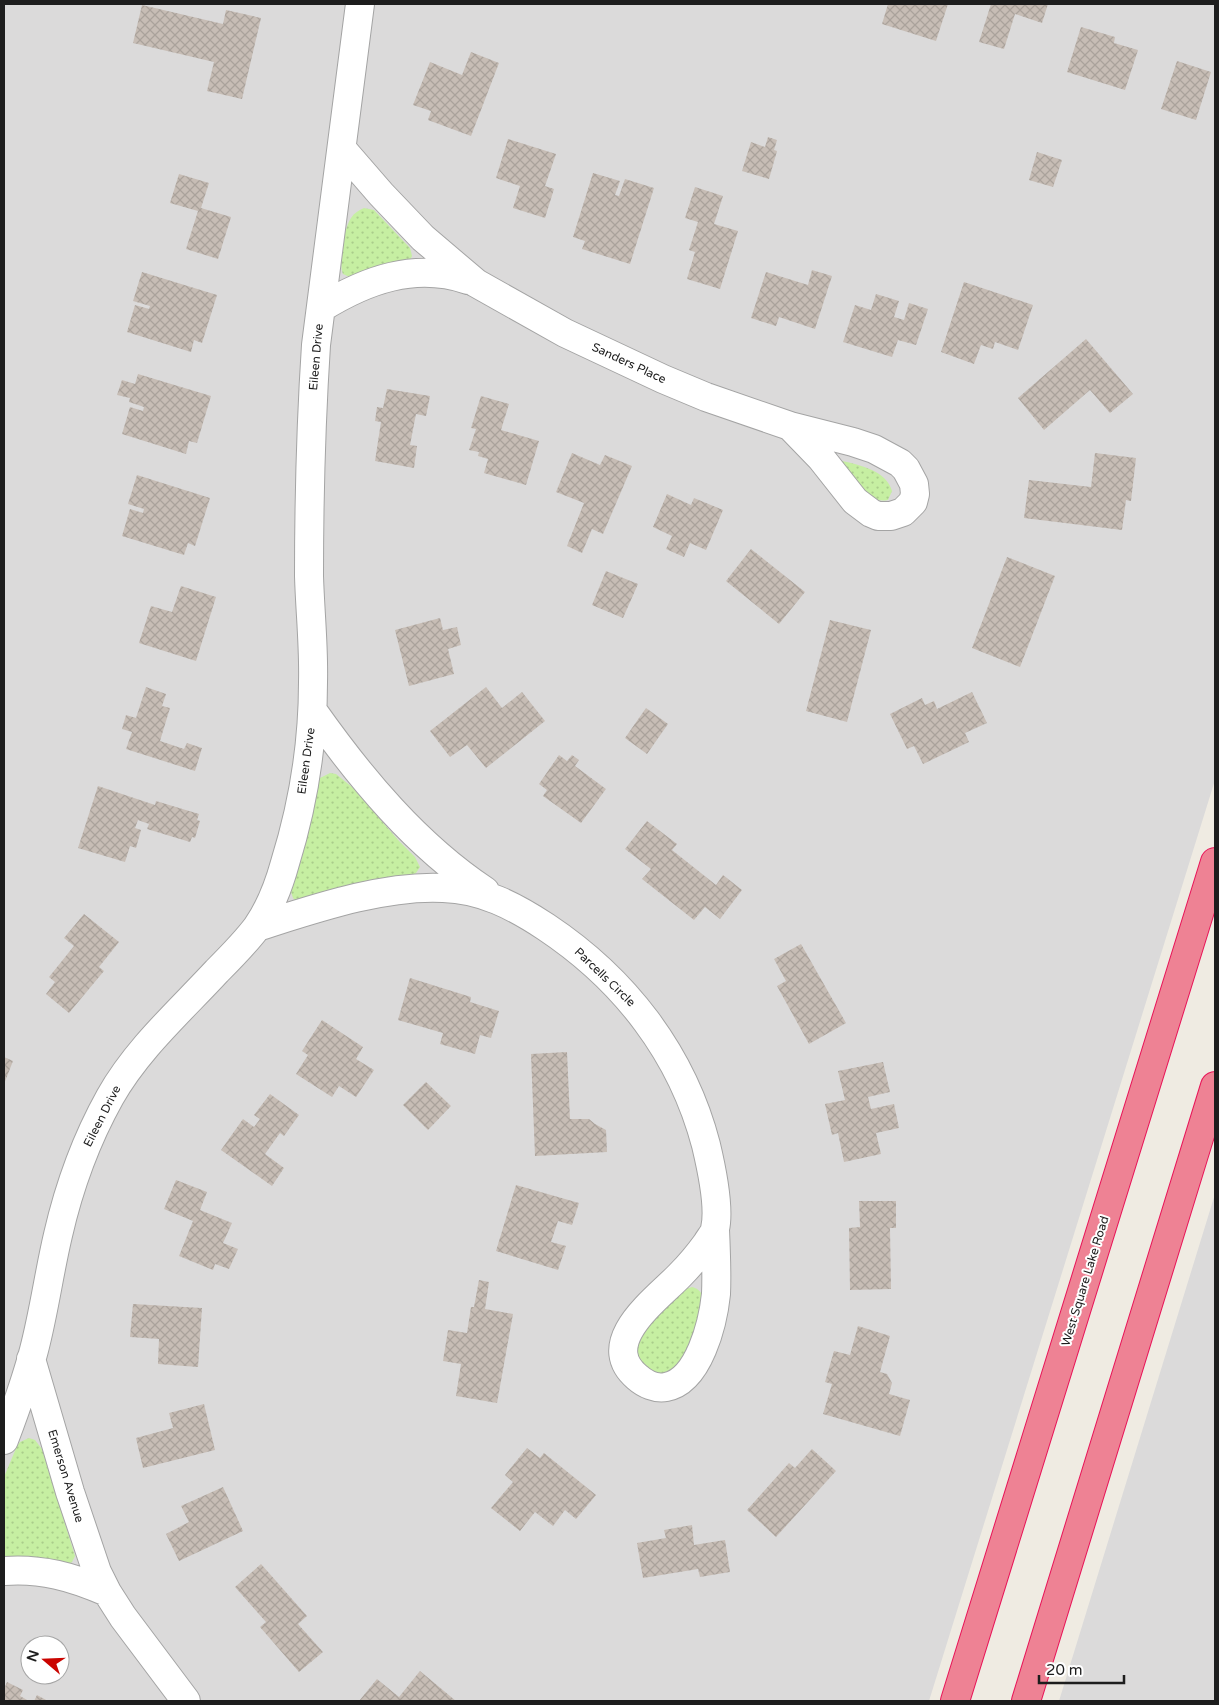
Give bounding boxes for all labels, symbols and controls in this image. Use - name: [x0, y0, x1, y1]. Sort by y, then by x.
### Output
- street label: Eileen Drive: [306, 323, 326, 391]
- street label: Sanders Place: [590, 340, 668, 386]
- street label: Eileen Drive: [294, 727, 318, 795]
- street label: Parcells Circle: [572, 945, 638, 1010]
- street label: Eileen Drive: [81, 1083, 124, 1149]
- street label: West Square Lake Road: [1059, 1214, 1111, 1348]
- street label: Emerson Avenue: [45, 1428, 87, 1524]
- north arrow: [20, 1635, 70, 1685]
- text: N: [23, 1648, 43, 1664]
- scale bar: [1039, 1652, 1124, 1684]
- text: 20 m: [1046, 1661, 1083, 1679]

